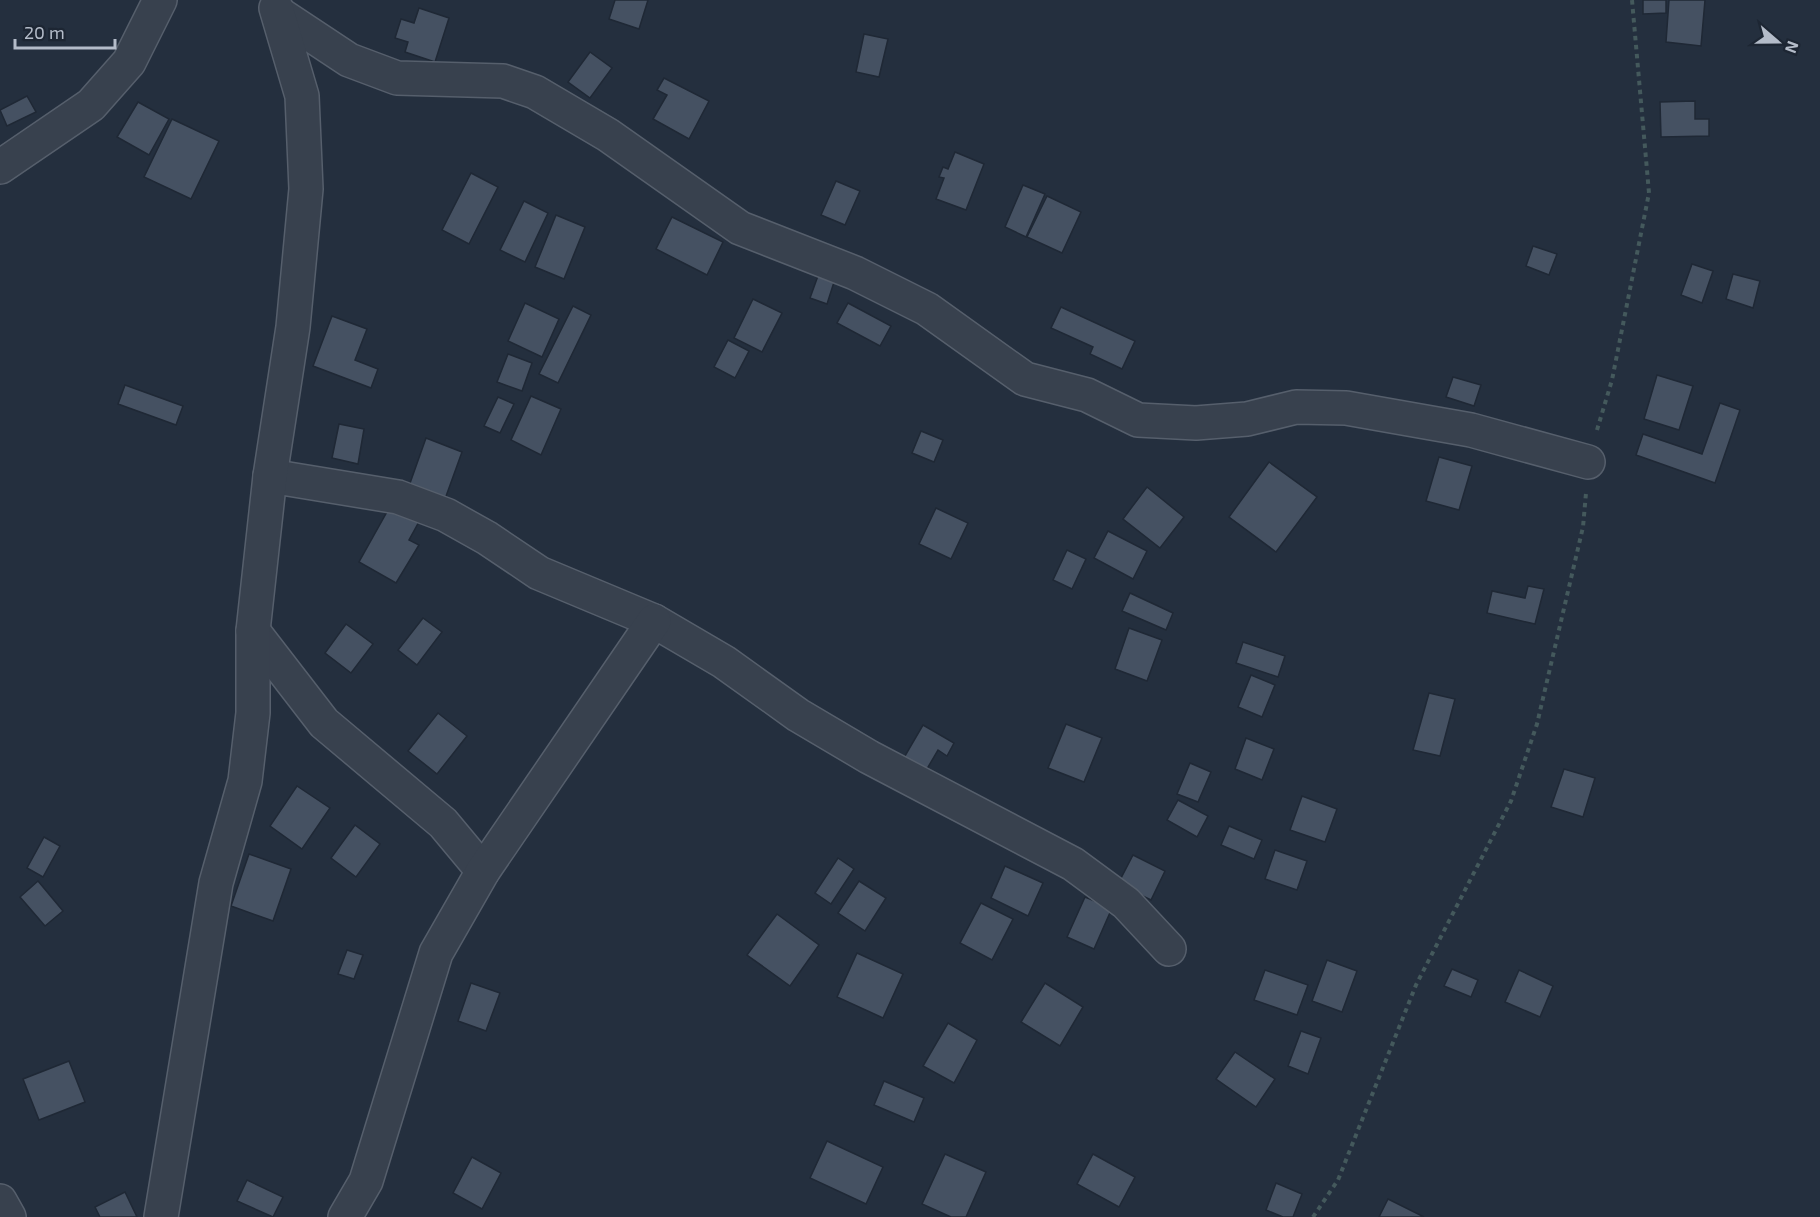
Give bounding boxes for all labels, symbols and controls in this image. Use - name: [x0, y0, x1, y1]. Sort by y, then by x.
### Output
- scale bar: [15, 12, 116, 50]
- north arrow: [1748, 12, 1808, 72]
- text: 20 m: [24, 21, 65, 43]
- text: N: [1782, 39, 1803, 56]

